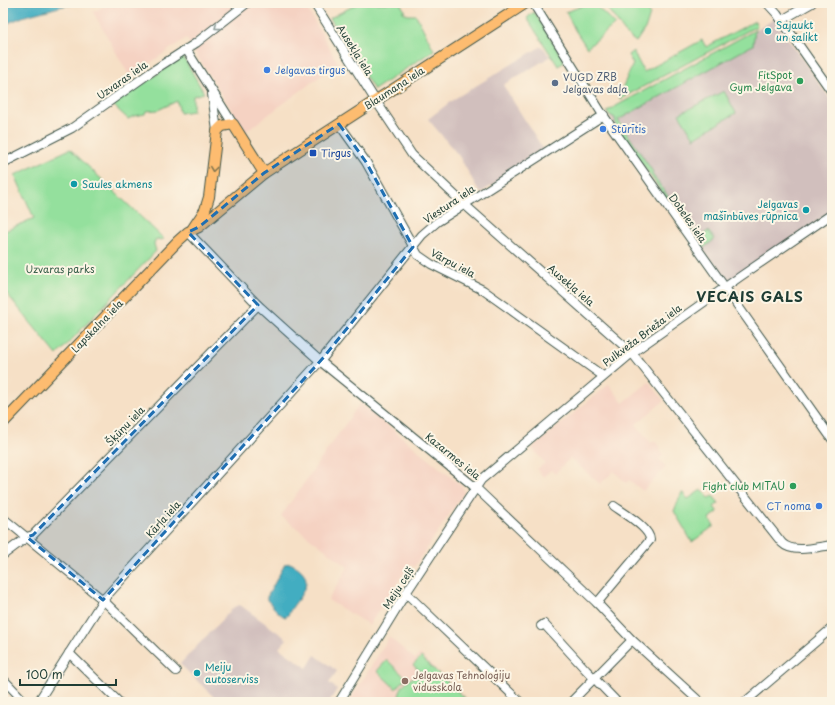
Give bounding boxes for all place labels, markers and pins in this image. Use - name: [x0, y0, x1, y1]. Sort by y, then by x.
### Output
- place label: Sajaukt un salikt: [776, 17, 818, 44]
- marker: Sajaukt un salikt: [763, 26, 773, 36]
- place label: Jelgavas tirgus: [275, 62, 346, 77]
- marker: Jelgavas tirgus: [262, 65, 272, 75]
- place label: FitSpot Gym Jelgava: [730, 67, 793, 95]
- place label: VUGD ZRB Jelgavas daļa: [563, 69, 628, 96]
- marker: FitSpot Gym Jelgava: [795, 76, 805, 86]
- marker: VUGD ZRB Jelgavas daļa: [550, 78, 560, 88]
- place label: Stūrītis: [611, 121, 646, 136]
- marker: Stūrītis: [598, 124, 608, 134]
- place label: Tirgus: [321, 145, 352, 160]
- marker: Tirgus: [308, 148, 318, 158]
- place label: Saules akmens: [82, 176, 153, 191]
- marker: Saules akmens: [69, 179, 79, 189]
- place label: Jelgavas mašīnbūves rūpnīca: [704, 196, 799, 223]
- marker: Jelgavas mašīnbūves rūpnīca: [801, 205, 811, 215]
- place label: Fight club MITAU: [702, 478, 785, 493]
- marker: Fight club MITAU: [788, 481, 798, 491]
- place label: CT noma: [767, 498, 812, 513]
- marker: CT noma: [814, 501, 824, 511]
- place label: Meiju autoserviss: [205, 659, 259, 686]
- place label: Jelgavas Tehnoloģiju vidusskola: [413, 667, 510, 694]
- marker: Meiju autoserviss: [192, 668, 202, 678]
- marker: Jelgavas Tehnoloģiju vidusskola: [400, 676, 410, 686]

